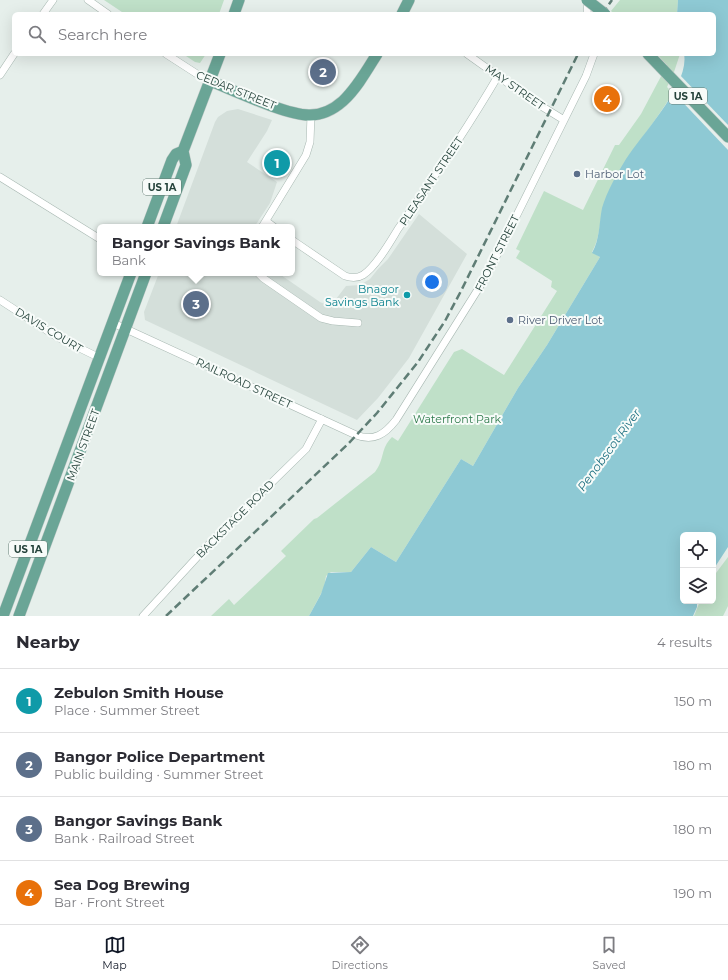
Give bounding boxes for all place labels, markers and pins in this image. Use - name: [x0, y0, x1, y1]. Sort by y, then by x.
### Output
- pin: 2: [310, 57, 336, 87]
- pin: 4: [594, 84, 620, 114]
- pin: 1: [264, 148, 290, 178]
- place label: Harbor Lot: [585, 167, 645, 181]
- marker: Harbor Lot: [572, 169, 582, 179]
- place label: Bnagor Savings Bank: [325, 282, 399, 309]
- pin: 3: [183, 289, 209, 319]
- marker: Bnagor Savings Bank: [402, 290, 412, 300]
- place label: River Driver Lot: [518, 313, 603, 327]
- marker: River Driver Lot: [505, 315, 515, 325]

